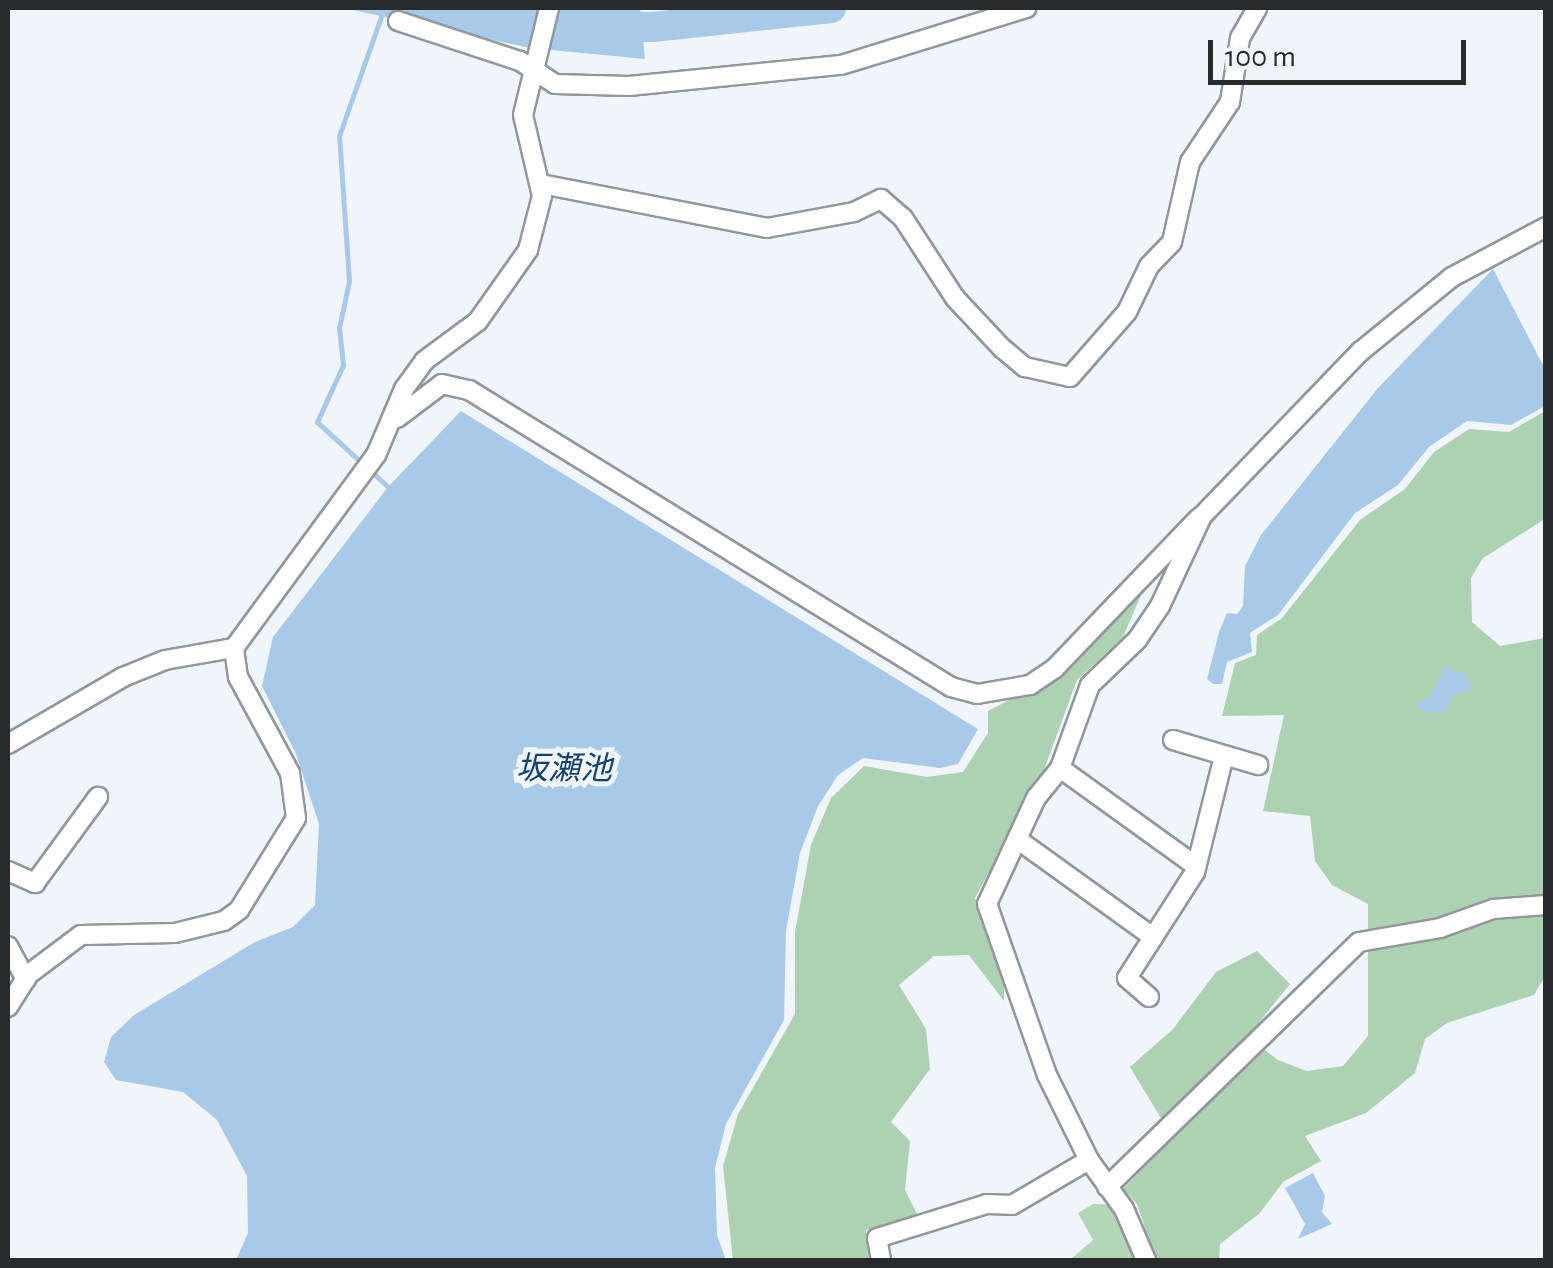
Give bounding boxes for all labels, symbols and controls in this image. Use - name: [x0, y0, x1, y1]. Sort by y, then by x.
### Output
- scale bar: [1213, 20, 1470, 82]
- text: 100 m: [1225, 42, 1296, 72]
- water label: 坂瀬池: [516, 750, 612, 788]

